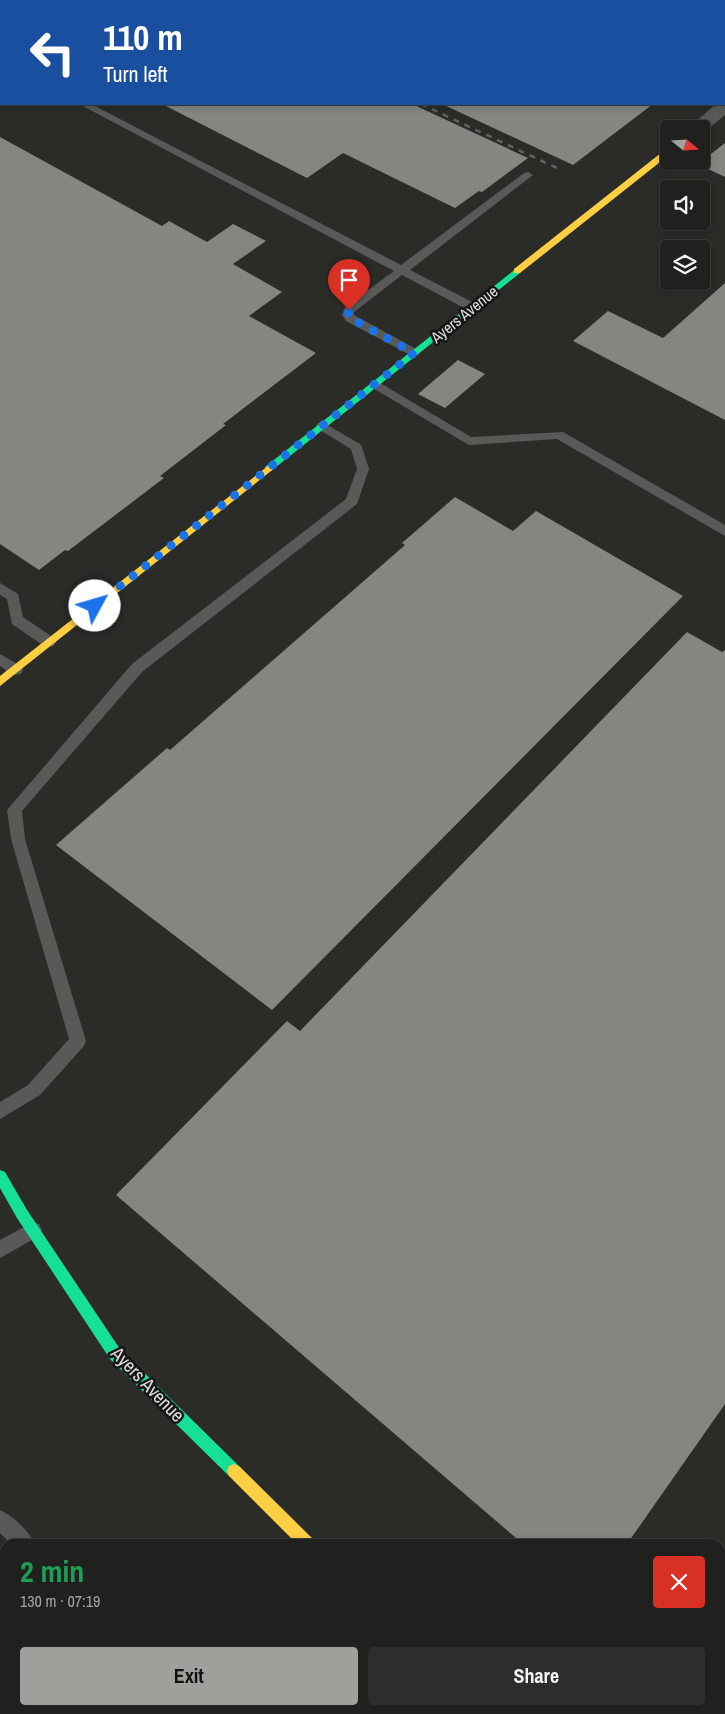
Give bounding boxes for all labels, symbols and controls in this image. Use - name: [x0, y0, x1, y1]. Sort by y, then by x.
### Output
- text: 110 m: [103, 14, 183, 61]
- icon: left: [20, 20, 85, 85]
- text: Turn left: [103, 59, 168, 89]
- north arrow: [660, 120, 710, 170]
- map controls: [660, 120, 710, 290]
- button: sound: [660, 180, 710, 230]
- button: layers: [660, 240, 710, 290]
- pin: [328, 259, 370, 310]
- icon: arrive: [335, 266, 363, 294]
- street label: Ayers Avenue: [425, 280, 502, 349]
- position arrow: [68, 579, 120, 631]
- street label: Ayers Avenue: [105, 1340, 191, 1427]
- text: 2 min: [20, 1551, 84, 1591]
- button: close: [653, 1556, 705, 1608]
- text: 130 m · 07:19: [20, 1590, 100, 1612]
- button: Exit: [20, 1647, 358, 1705]
- button: Share: [368, 1647, 705, 1705]

